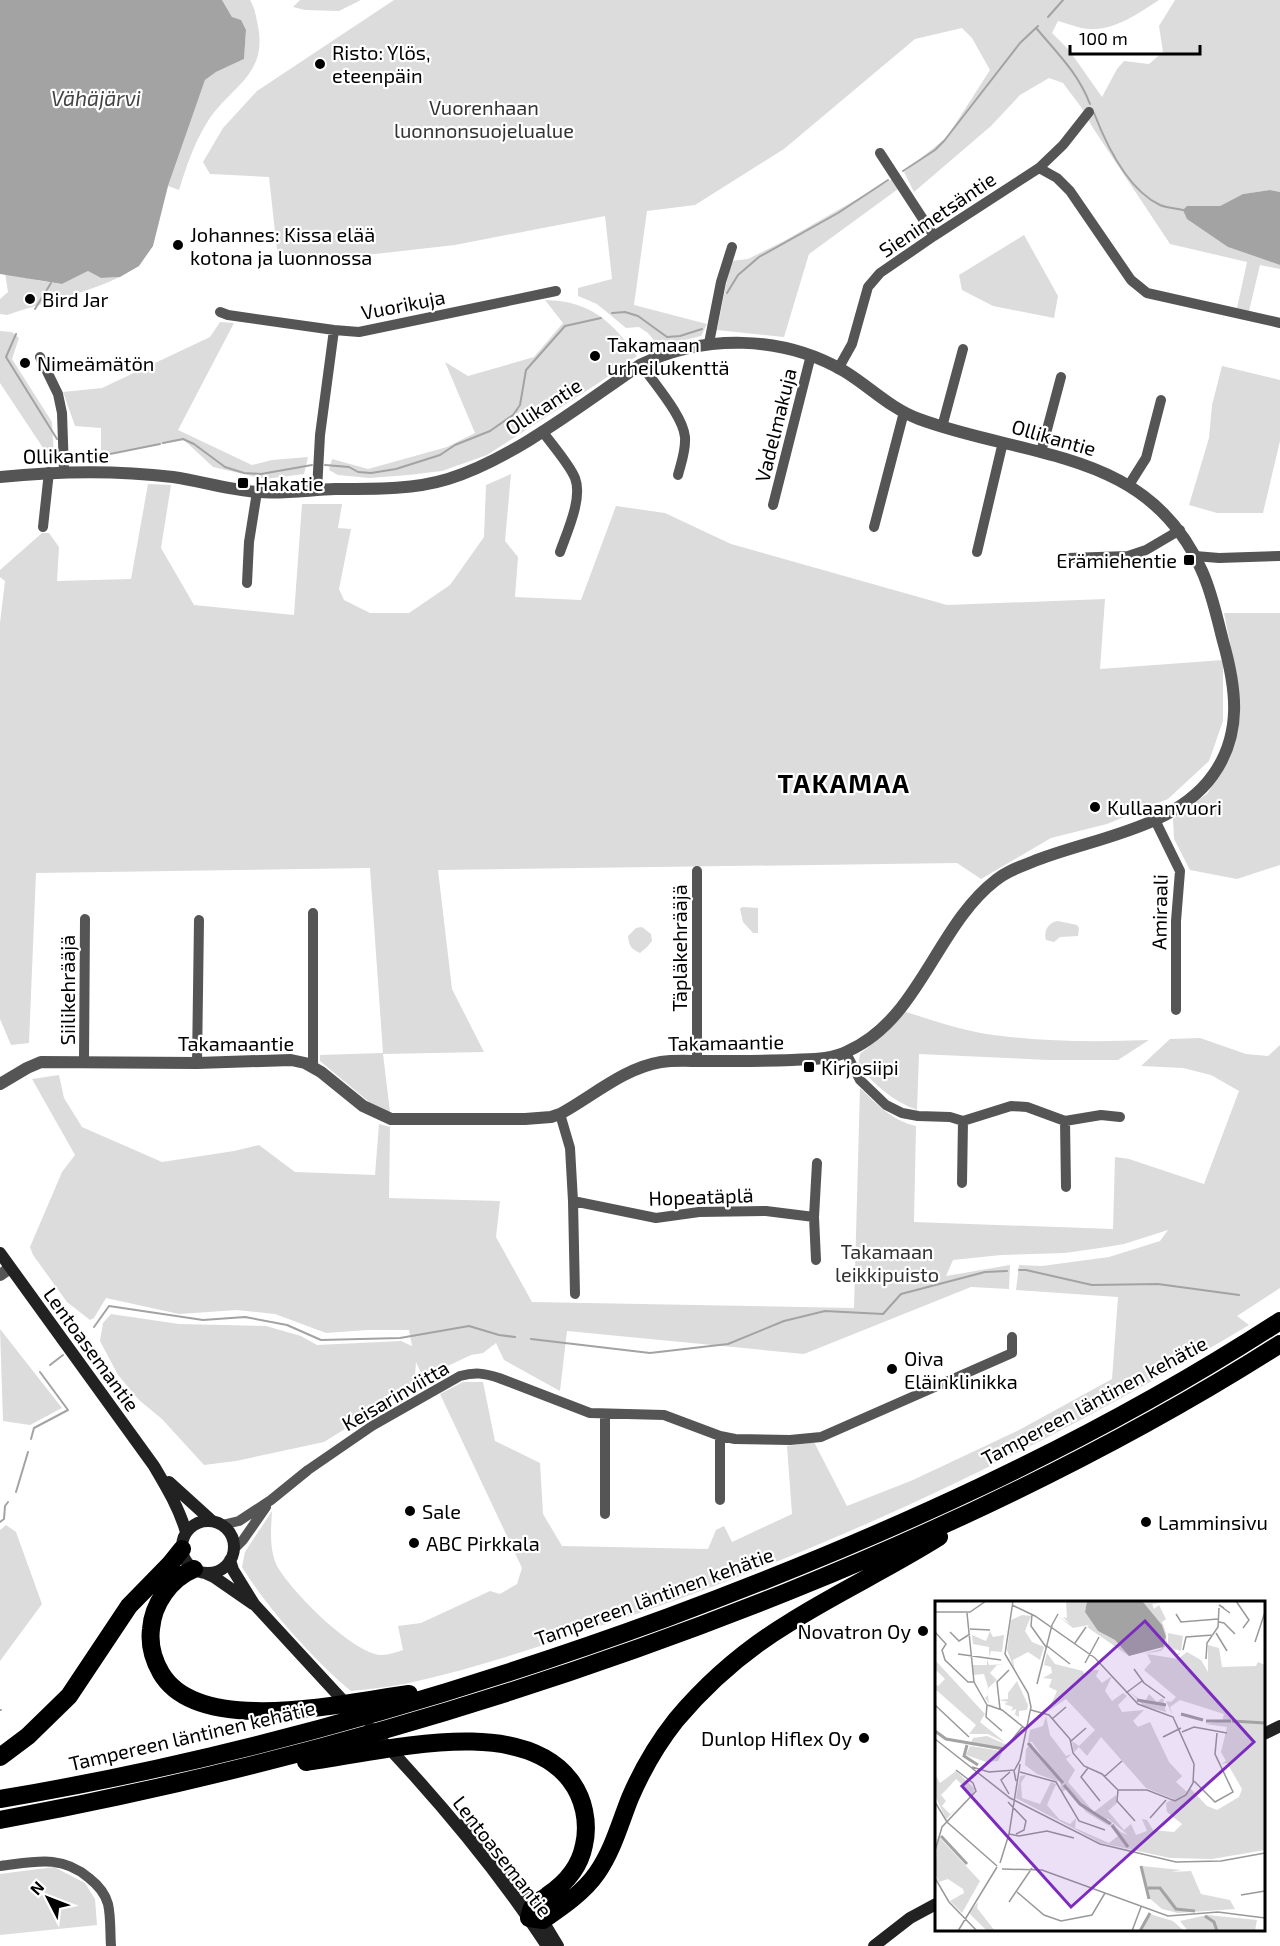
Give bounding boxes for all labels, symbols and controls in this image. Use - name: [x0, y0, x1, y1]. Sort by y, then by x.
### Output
- scale bar: [1070, 18, 1200, 56]
- text: 100 m: [1079, 27, 1128, 49]
- place label: Risto: Ylös, eteenpäin: [332, 40, 431, 87]
- marker: Risto: Ylös, eteenpäin: [313, 57, 327, 71]
- water label: Vähäjärvi: [51, 85, 141, 111]
- park label: Vuorenhaan luonnonsuojelualue: [394, 95, 574, 142]
- street label: Sienimetsäntie: [874, 166, 1000, 262]
- place label: Johannes: Kissa elää kotona ja luonnossa: [190, 222, 375, 269]
- marker: Johannes: Kissa elää kotona ja luonnossa: [171, 238, 185, 252]
- street label: Vuorikuja: [359, 284, 447, 324]
- place label: Bird Jar: [42, 287, 109, 311]
- marker: Bird Jar: [23, 292, 37, 306]
- place label: Takamaan urheilukenttä: [607, 332, 730, 379]
- marker: Takamaan urheilukenttä: [588, 349, 602, 363]
- place label: Nimeämätön: [37, 351, 154, 375]
- marker: Nimeämätön: [18, 356, 32, 370]
- street label: Vadelmakuja: [749, 365, 801, 485]
- street label: Ollikantie: [500, 372, 586, 440]
- street label: Ollikantie: [1009, 414, 1099, 460]
- street label: Ollikantie: [23, 442, 109, 468]
- place label: Hakatie: [255, 471, 324, 495]
- marker: Hakatie: [236, 476, 250, 490]
- place label: Erämiehentie: [1056, 548, 1177, 572]
- marker: Erämiehentie: [1182, 553, 1196, 567]
- district label: TAKAMAA: [778, 767, 910, 798]
- place label: Kullaanvuori: [1107, 795, 1222, 819]
- marker: Kullaanvuori: [1088, 800, 1102, 814]
- street label: Amiraali: [1146, 874, 1172, 950]
- street label: Täpläkehrääjä: [667, 884, 691, 1012]
- street label: Siilikehrääjä: [55, 935, 79, 1045]
- street label: Takamaantie: [668, 1029, 784, 1055]
- street label: Takamaantie: [178, 1031, 294, 1055]
- place label: Kirjosiipi: [821, 1055, 899, 1079]
- marker: Kirjosiipi: [802, 1060, 816, 1074]
- street label: Hopeatäplä: [648, 1182, 754, 1210]
- park label: Takamaan leikkipuisto: [835, 1239, 939, 1286]
- street label: Lentoasemantie: [39, 1283, 145, 1415]
- street label: Tampereen läntinen kehätie: [977, 1330, 1211, 1470]
- place label: Oiva Eläinklinikka: [904, 1346, 1018, 1393]
- street label: Keisarinviitta: [337, 1355, 453, 1435]
- marker: Oiva Eläinklinikka: [885, 1362, 899, 1376]
- place label: Sale: [422, 1499, 461, 1523]
- marker: Sale: [403, 1504, 417, 1518]
- place label: Lamminsivu: [1158, 1510, 1268, 1534]
- marker: Lamminsivu: [1139, 1515, 1153, 1529]
- place label: ABC Pirkkala: [426, 1531, 540, 1555]
- marker: ABC Pirkkala: [407, 1536, 421, 1550]
- street label: Tampereen läntinen kehätie: [531, 1542, 777, 1650]
- inset map: [935, 1601, 1265, 1931]
- place label: Novatron Oy: [797, 1619, 911, 1643]
- marker: Novatron Oy: [916, 1624, 930, 1638]
- street label: Tampereen läntinen kehätie: [67, 1695, 317, 1775]
- place label: Dunlop Hiflex Oy: [701, 1726, 852, 1750]
- marker: Dunlop Hiflex Oy: [857, 1731, 871, 1745]
- street label: Lentoasemantie: [448, 1791, 558, 1921]
- north arrow: [18, 1868, 78, 1928]
- text: N: [26, 1877, 47, 1898]

